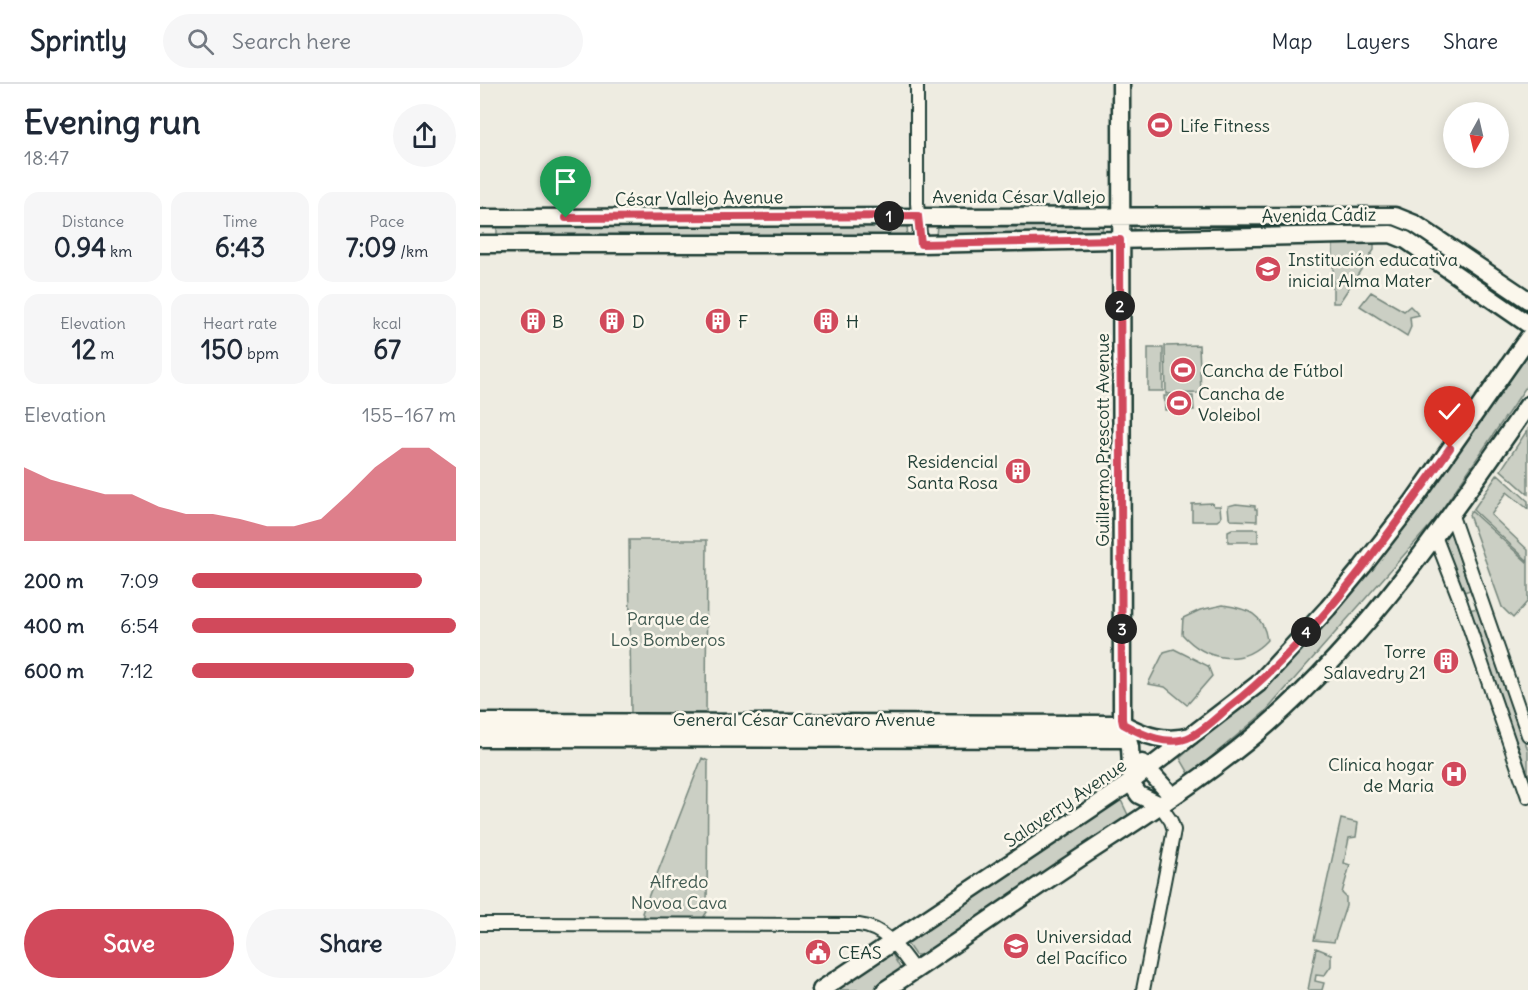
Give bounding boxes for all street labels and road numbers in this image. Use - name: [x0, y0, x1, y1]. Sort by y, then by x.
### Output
- street label: César Vallejo Avenue: [615, 185, 783, 211]
- street label: Avenida César Vallejo: [932, 185, 1106, 208]
- street label: Avenida Cádiz: [1262, 202, 1377, 227]
- street label: Guillermo Prescott Avenue: [1091, 333, 1114, 547]
- street label: General César Canevaro Avenue: [673, 708, 935, 731]
- street label: Salaverry Avenue: [999, 754, 1131, 852]

